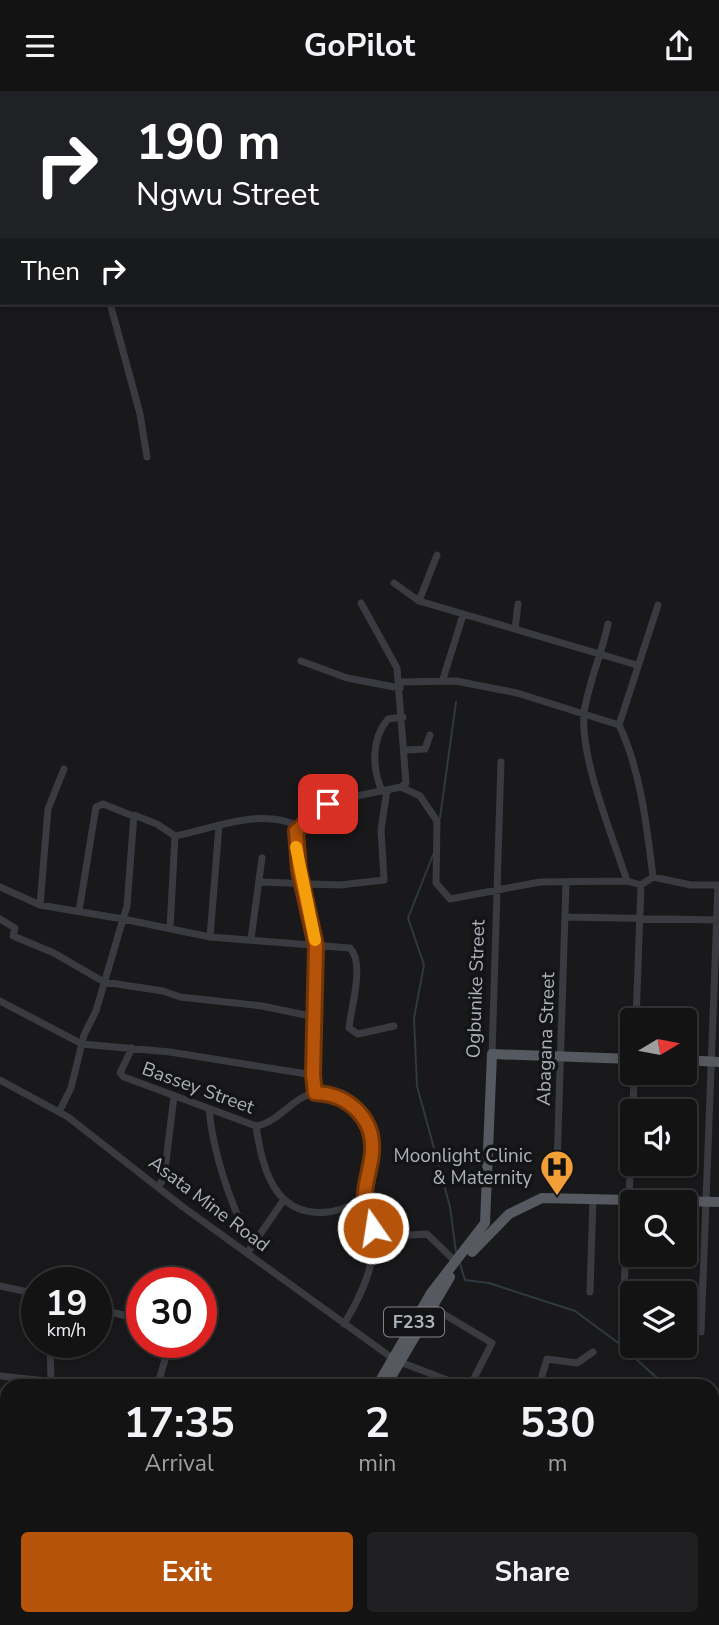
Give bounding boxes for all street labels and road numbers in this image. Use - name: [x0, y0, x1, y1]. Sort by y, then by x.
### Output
- street label: Ogbunike Street: [461, 919, 491, 1059]
- street label: Abagana Street: [531, 971, 561, 1106]
- street label: Bassey Street: [138, 1056, 258, 1120]
- street label: Asata Mine Road: [143, 1150, 275, 1258]
- road number: F233: [384, 1307, 444, 1337]

